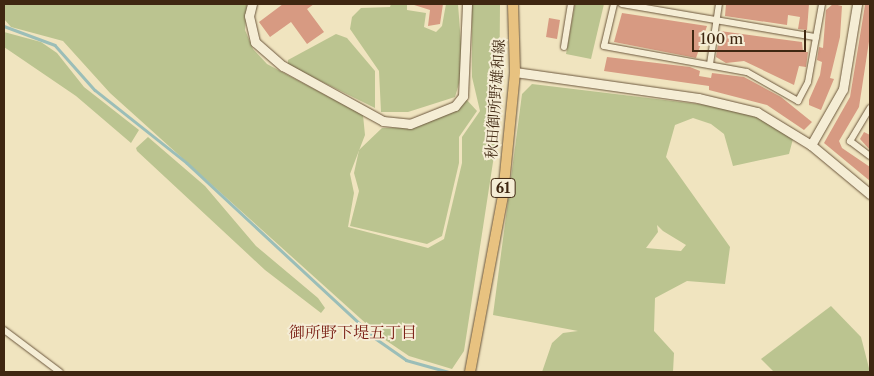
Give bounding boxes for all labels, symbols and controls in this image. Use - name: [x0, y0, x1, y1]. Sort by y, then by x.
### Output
- scale bar: [694, 20, 808, 52]
- text: 100 m: [700, 29, 743, 48]
- street label: 秋田御所野雄和線: [482, 39, 508, 159]
- road number: 61: [490, 177, 516, 200]
- district label: 御所野下堤五丁目: [289, 322, 417, 342]

